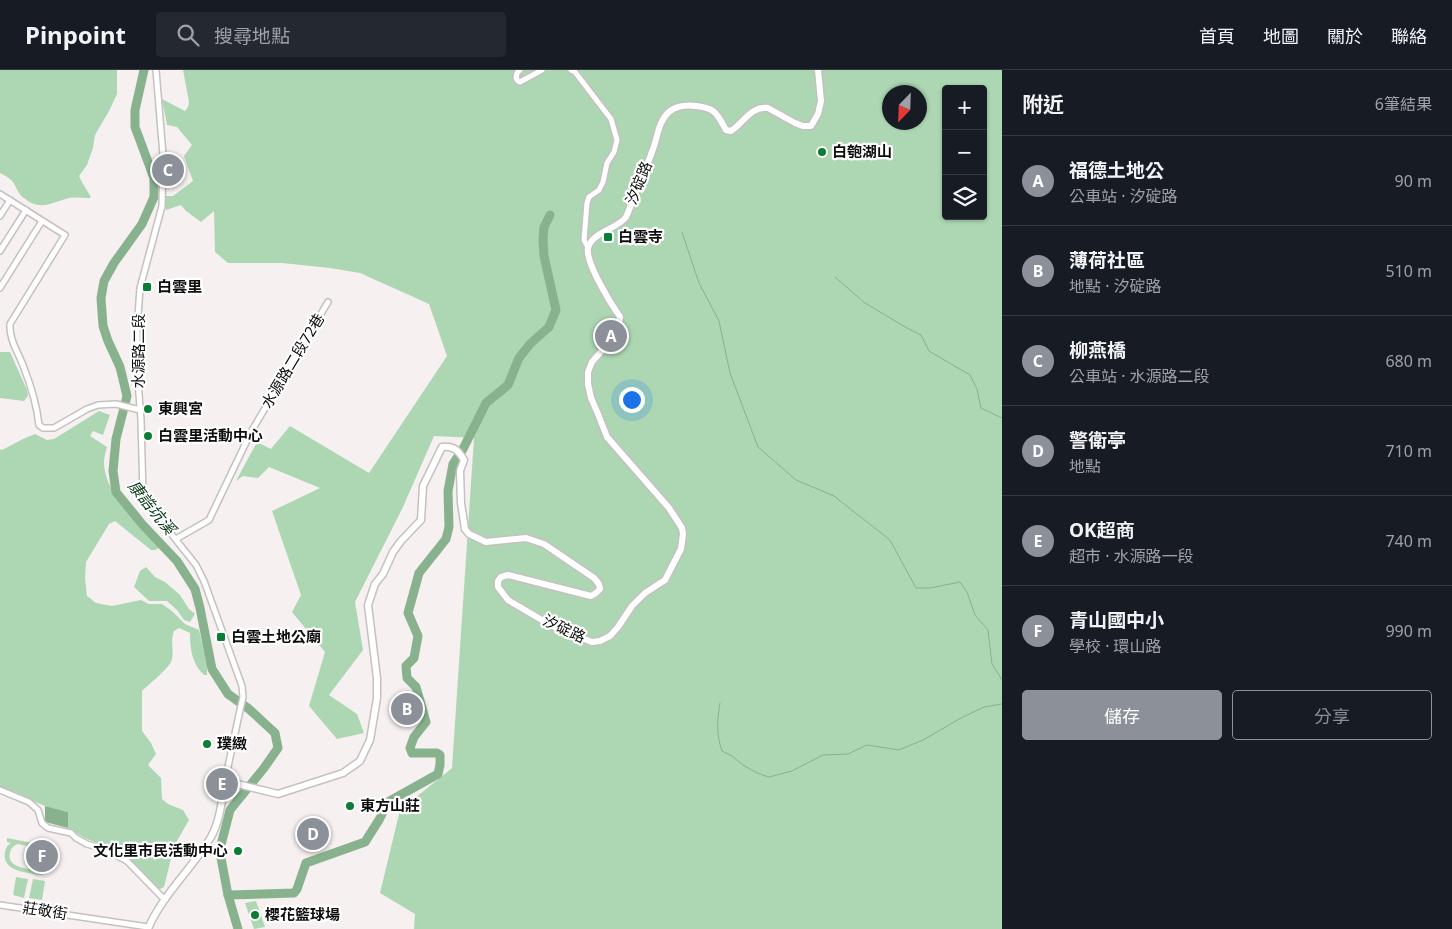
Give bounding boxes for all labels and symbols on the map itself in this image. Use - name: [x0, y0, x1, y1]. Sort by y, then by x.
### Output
- north arrow: [882, 85, 927, 130]
- place label: 白匏湖山: [832, 141, 892, 161]
- marker: 白匏湖山: [816, 146, 828, 158]
- pin: C: [152, 151, 184, 189]
- street label: 汐碇路: [620, 158, 656, 207]
- place label: 白雲寺: [618, 226, 663, 246]
- marker: 白雲寺: [602, 231, 614, 243]
- place label: 白雲里: [157, 276, 202, 296]
- marker: 白雲里: [141, 281, 153, 293]
- street label: 水源路二段72巷: [256, 309, 328, 412]
- street label: 水源路二段: [128, 313, 148, 389]
- pin: A: [595, 317, 627, 355]
- your location: [619, 387, 645, 413]
- place label: 東興宮: [158, 398, 203, 418]
- marker: 東興宮: [142, 403, 154, 415]
- place label: 白雲里活動中心: [158, 425, 263, 445]
- marker: 白雲里活動中心: [142, 430, 154, 442]
- water label: 康誥坑溪: [123, 475, 182, 540]
- street label: 汐碇路: [540, 610, 589, 647]
- place label: 白雲土地公廟: [231, 626, 321, 646]
- marker: 白雲土地公廟: [215, 631, 227, 643]
- pin: B: [391, 690, 423, 728]
- place label: 璞緻: [217, 733, 247, 753]
- marker: 璞緻: [201, 738, 213, 750]
- pin: E: [206, 765, 238, 803]
- place label: 東方山莊: [360, 795, 420, 815]
- marker: 東方山莊: [344, 800, 356, 812]
- pin: D: [297, 815, 329, 853]
- pin: F: [26, 837, 58, 875]
- place label: 文化里市民活動中心: [93, 840, 228, 860]
- marker: 文化里市民活動中心: [232, 845, 244, 857]
- street label: 莊敬街: [21, 897, 69, 923]
- place label: 櫻花籃球場: [265, 904, 340, 924]
- marker: 櫻花籃球場: [249, 909, 261, 921]

